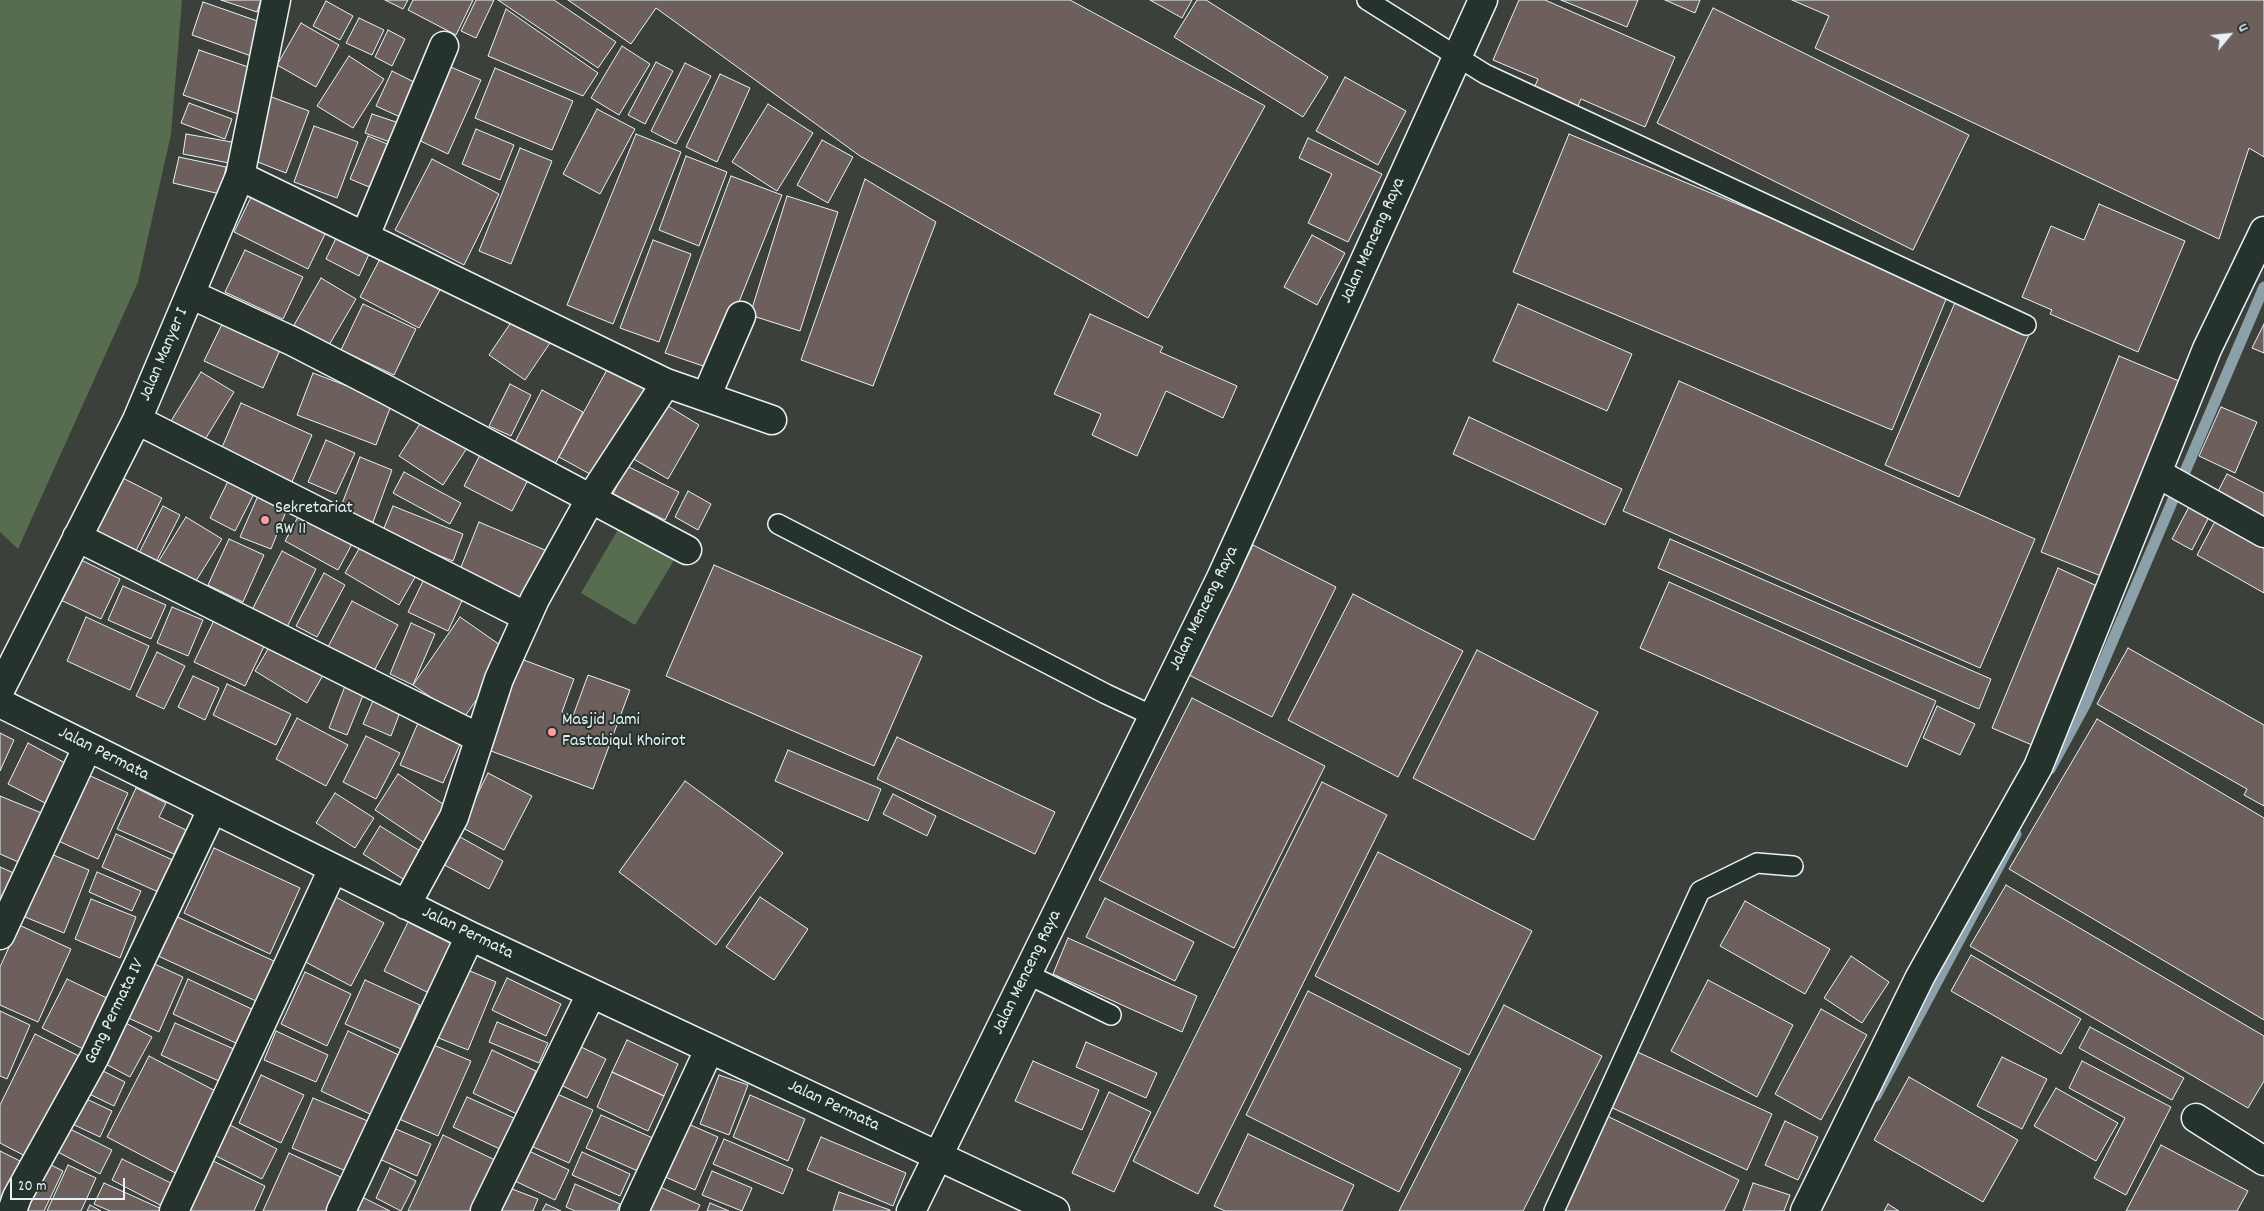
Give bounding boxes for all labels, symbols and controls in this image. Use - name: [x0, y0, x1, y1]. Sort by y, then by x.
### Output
- north arrow: [2204, 10, 2254, 60]
- text: U: [2232, 20, 2253, 36]
- street label: Jalan Menceng Raya: [1337, 175, 1411, 307]
- street label: Jalan Manyer I: [136, 305, 194, 405]
- place label: Sekretariat RW 11: [275, 499, 353, 542]
- marker: Sekretariat RW 11: [259, 514, 271, 526]
- street label: Jalan Menceng Raya: [1166, 543, 1244, 675]
- place label: Masjid Jami Fastabiqul Khoirot: [562, 711, 686, 754]
- street label: Jalan Permata: [54, 723, 152, 787]
- marker: Masjid Jami Fastabiqul Khoirot: [546, 726, 558, 738]
- street label: Jalan Permata: [418, 903, 516, 965]
- street label: Jalan Menceng Raya: [989, 907, 1067, 1039]
- street label: Gang Permata IV: [81, 956, 151, 1068]
- street label: Jalan Permata: [784, 1076, 882, 1138]
- scale bar: [12, 1168, 128, 1200]
- text: 20 m: [18, 1176, 46, 1198]

